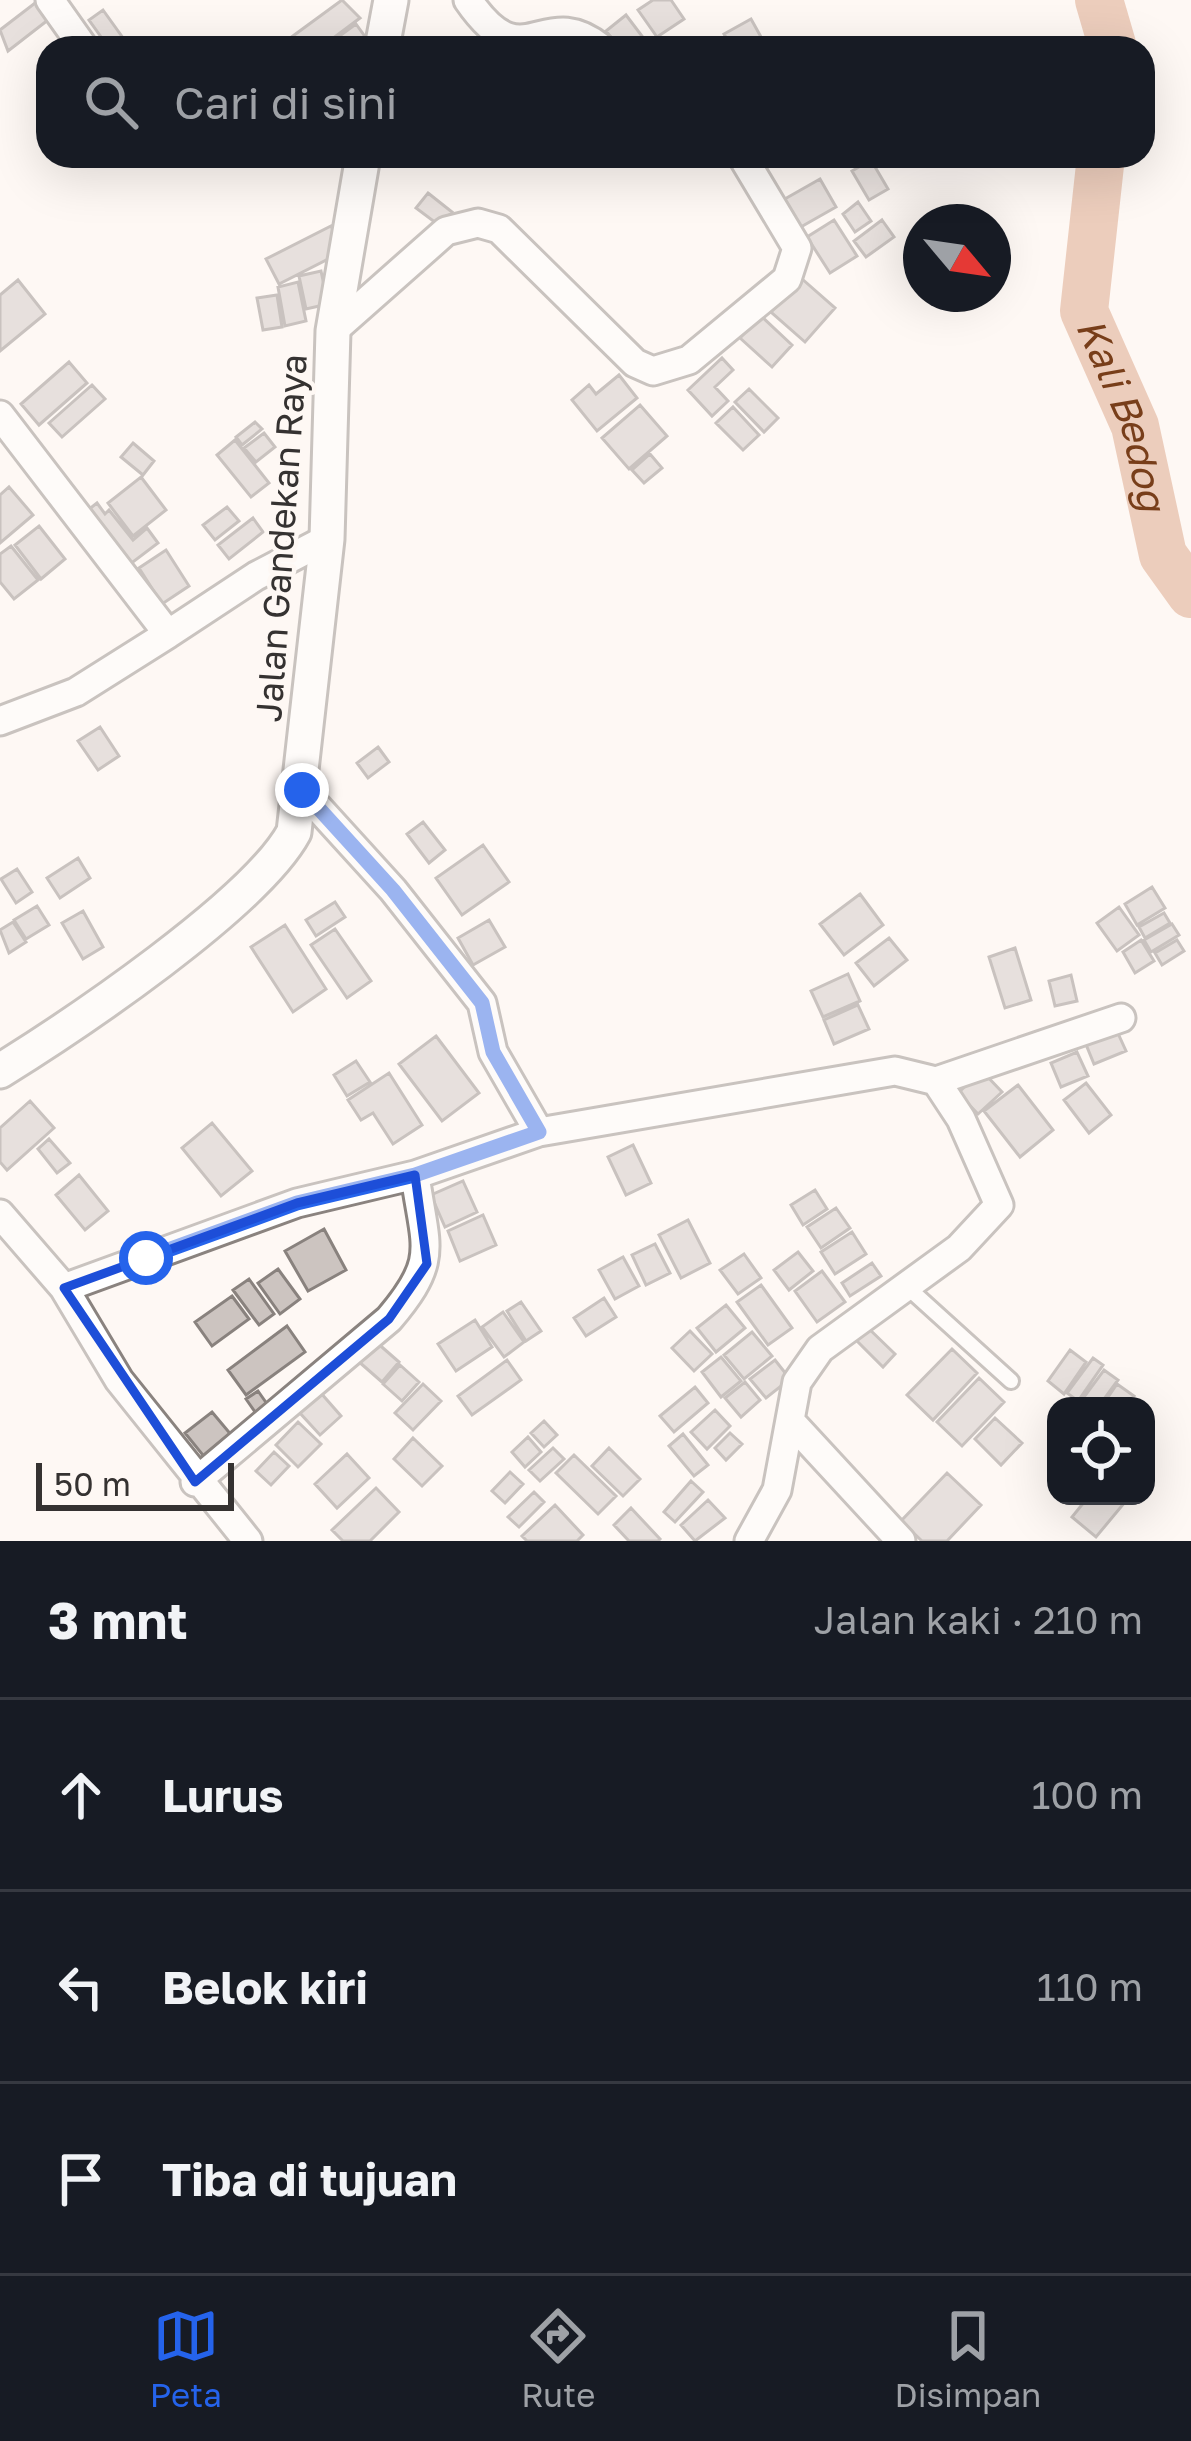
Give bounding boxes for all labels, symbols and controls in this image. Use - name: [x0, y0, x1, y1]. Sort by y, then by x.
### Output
- search box: [36, 36, 1155, 168]
- icon: search: [78, 69, 144, 135]
- text: Cari di sini: [174, 75, 398, 129]
- north arrow: [903, 204, 1011, 312]
- water label: Kali Bedog: [1067, 311, 1177, 518]
- street label: Jalan Gandekan Raya: [246, 353, 315, 723]
- route end: [275, 763, 329, 817]
- route start: [119, 1231, 173, 1285]
- map controls: [1047, 1397, 1155, 1505]
- button: locate: [1047, 1397, 1155, 1505]
- scale bar: [36, 1457, 234, 1510]
- text: 50 m: [54, 1464, 131, 1503]
- text: 3 mnt: [48, 1589, 188, 1650]
- text: Jalan kaki · 210 m: [814, 1596, 1143, 1643]
- icon: ahead: [48, 1762, 114, 1828]
- text: Lurus: [162, 1768, 284, 1822]
- text: 100 m: [1031, 1771, 1143, 1818]
- icon: left: [48, 1954, 114, 2020]
- text: Belok kiri: [162, 1960, 368, 2014]
- text: 110 m: [1037, 1963, 1143, 2010]
- icon: arrive: [48, 2146, 114, 2212]
- text: Tiba di tujuan: [162, 2152, 457, 2206]
- tab: Peta: [150, 2303, 222, 2414]
- tab: Rute: [521, 2303, 595, 2414]
- tab: Disimpan: [895, 2303, 1041, 2414]

